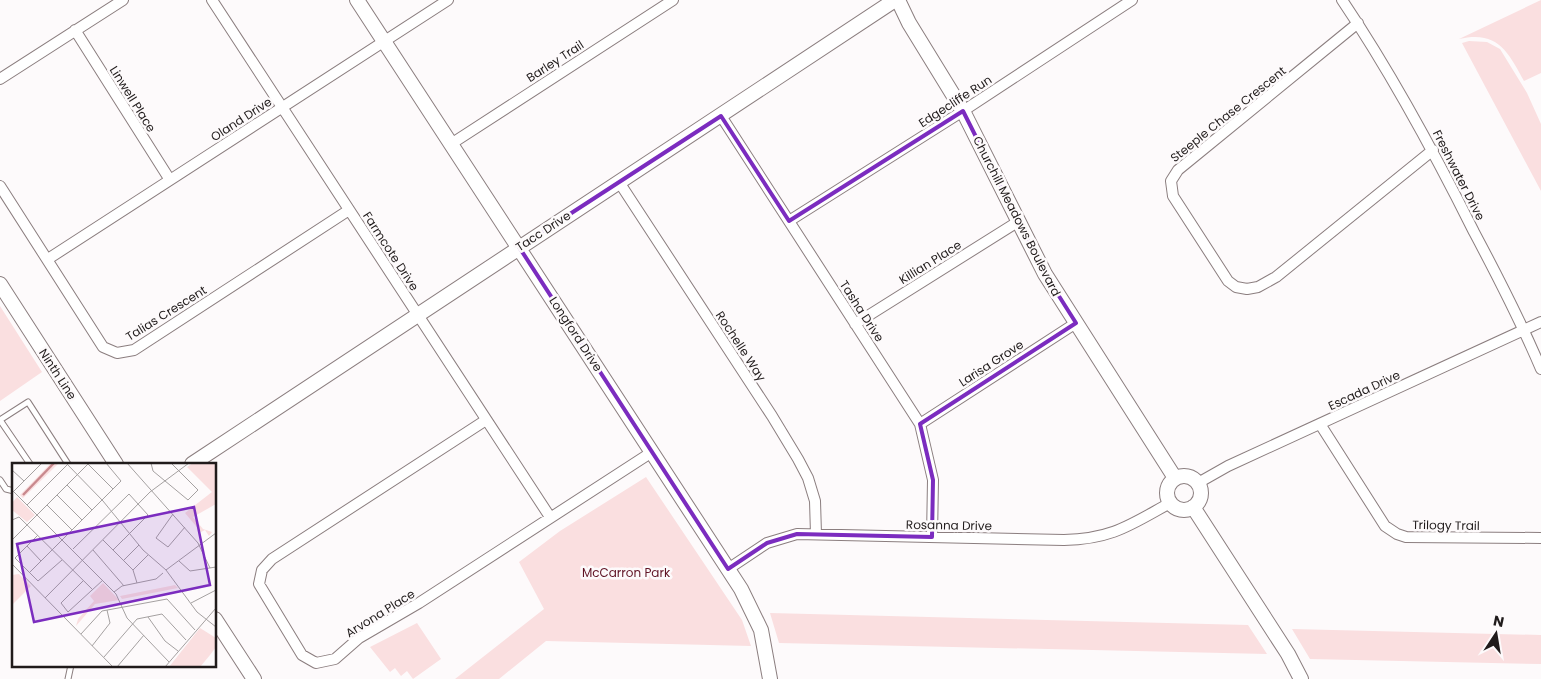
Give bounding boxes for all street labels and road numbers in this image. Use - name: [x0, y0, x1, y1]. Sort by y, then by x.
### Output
- street label: Barley Trail: [523, 36, 587, 86]
- street label: Steeple Chase Crescent: [1167, 62, 1289, 166]
- street label: Linwell Place: [106, 63, 160, 135]
- street label: Edgecliffe Run: [915, 71, 995, 131]
- street label: Oland Drive: [207, 93, 275, 145]
- street label: Freshwater Drive: [1429, 127, 1489, 223]
- street label: Churchill Meadows Boulevard: [969, 133, 1065, 299]
- street label: Tacc Drive: [512, 207, 574, 255]
- street label: Farmcote Drive: [359, 208, 423, 294]
- street label: Killian Place: [896, 236, 964, 288]
- street label: Tasha Drive: [836, 277, 888, 345]
- street label: Talias Crescent: [122, 281, 210, 345]
- street label: Longford Drive: [545, 293, 607, 375]
- street label: Rochelle Way: [712, 308, 770, 385]
- street label: Larisa Grove: [955, 336, 1027, 390]
- street label: Ninth Line: [35, 345, 81, 403]
- street label: Escada Drive: [1325, 366, 1403, 414]
- street label: Rosanna Drive: [906, 516, 992, 534]
- street label: Trilogy Trail: [1412, 516, 1480, 534]
- street label: Arvona Place: [342, 585, 418, 641]

